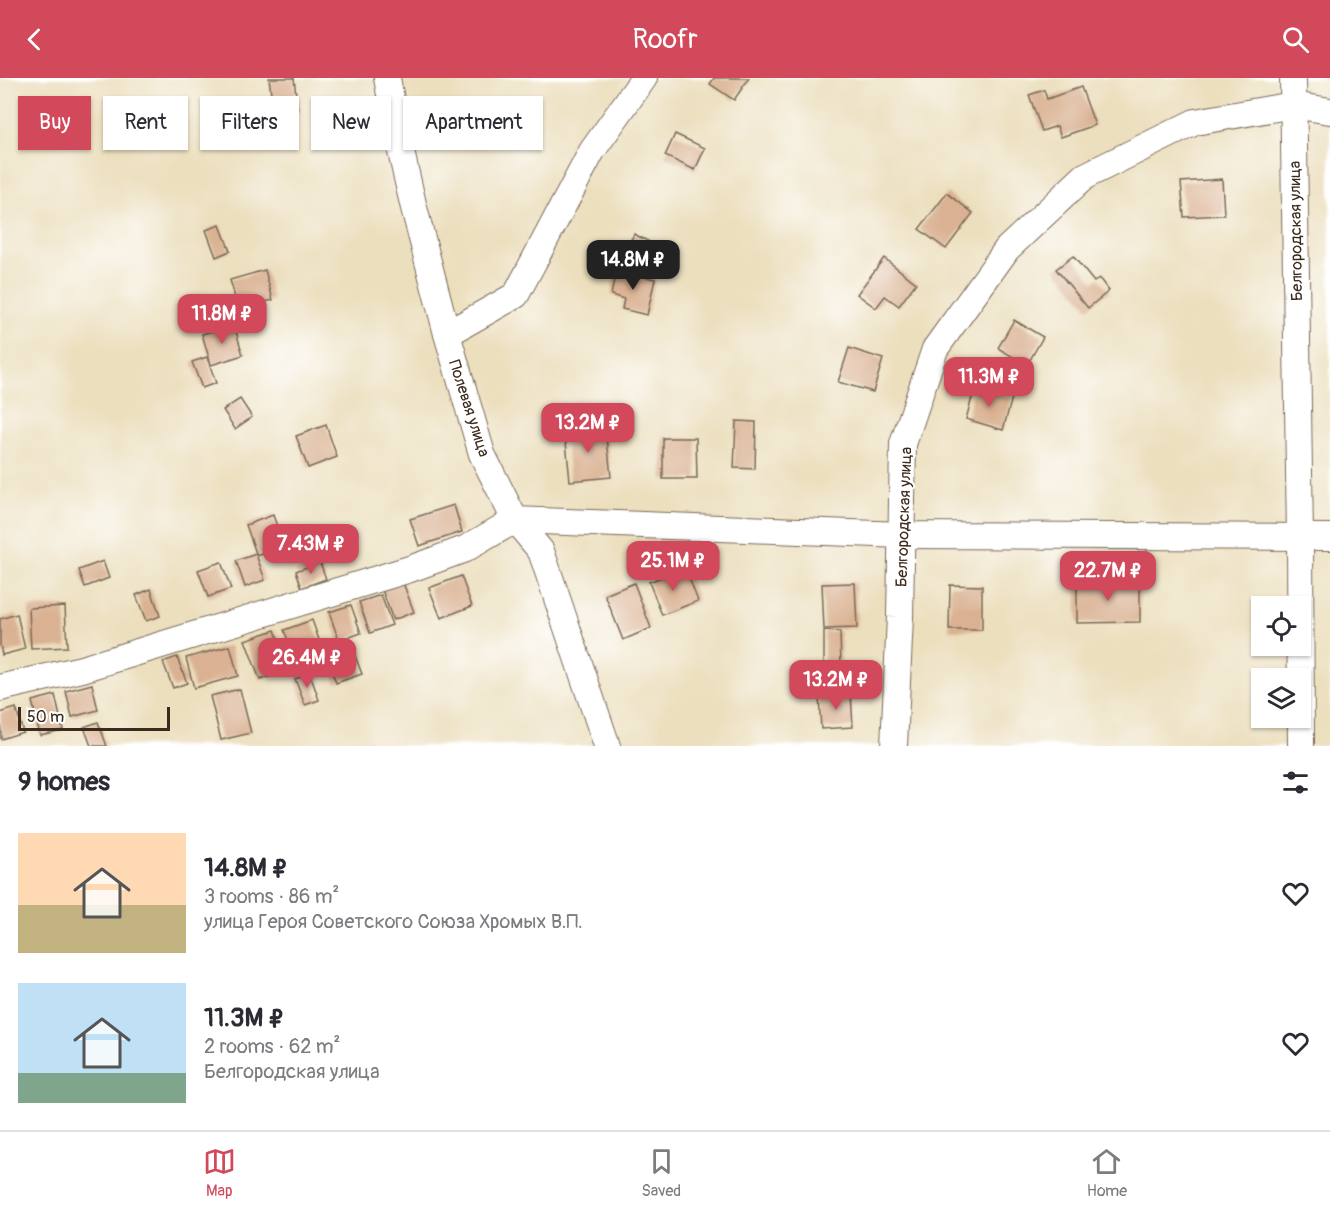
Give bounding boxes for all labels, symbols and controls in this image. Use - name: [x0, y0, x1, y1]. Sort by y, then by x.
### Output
- icon: back: [18, 23, 51, 56]
- text: Roofr: [632, 23, 698, 56]
- icon: search: [1279, 23, 1312, 56]
- chip: Buy: [18, 96, 91, 150]
- chip: Rent: [103, 96, 188, 150]
- chip: Filters: [200, 96, 299, 150]
- chip: New: [311, 96, 391, 150]
- chip: Apartment: [403, 96, 543, 150]
- street label: Белгородская улица: [1285, 161, 1307, 301]
- pin: 14.8M ₽: [578, 240, 688, 291]
- text: 14.8M ₽: [601, 247, 665, 272]
- pin: 11.8M ₽: [167, 294, 277, 345]
- text: 11.8M ₽: [192, 301, 252, 326]
- street label: Полевая улица: [444, 357, 494, 459]
- pin: 11.3M ₽: [934, 357, 1044, 408]
- text: 11.3M ₽: [958, 364, 1020, 389]
- pin: 13.2M ₽: [533, 403, 643, 454]
- text: 13.2M ₽: [555, 410, 621, 435]
- street label: Белгородская улица: [892, 447, 916, 588]
- pin: 7.43M ₽: [256, 524, 366, 575]
- text: 7.43M ₽: [277, 531, 345, 556]
- pin: 25.1M ₽: [618, 541, 728, 592]
- text: 25.1M ₽: [641, 548, 705, 573]
- pin: 22.7M ₽: [1053, 551, 1163, 602]
- text: 22.7M ₽: [1074, 558, 1142, 583]
- map controls: [1251, 596, 1311, 728]
- button: locate: [1251, 596, 1311, 656]
- pin: 26.4M ₽: [252, 638, 362, 689]
- text: 26.4M ₽: [272, 645, 342, 670]
- pin: 13.2M ₽: [781, 660, 891, 711]
- text: 13.2M ₽: [803, 667, 869, 692]
- button: layers: [1251, 668, 1311, 728]
- scale bar: [18, 704, 170, 732]
- text: 50 m: [27, 707, 64, 727]
- text: 9 homes: [18, 766, 110, 798]
- icon: filters: [1279, 766, 1312, 799]
- text: 14.8M ₽: [204, 852, 288, 884]
- icon: home: [66, 857, 138, 929]
- icon: heart: [1279, 877, 1312, 910]
- text: 3 rooms · 86 m²: [204, 884, 339, 909]
- text: улица Героя Советского Союза Хромых В.П.: [204, 909, 583, 934]
- text: 11.3M ₽: [204, 1002, 285, 1034]
- icon: home: [66, 1007, 138, 1079]
- icon: heart: [1279, 1027, 1312, 1060]
- text: 2 rooms · 62 m²: [204, 1034, 340, 1059]
- text: Белгородская улица: [204, 1059, 379, 1084]
- tab: Map: [203, 1145, 236, 1201]
- tab: Saved: [641, 1145, 681, 1201]
- tab: Home: [1087, 1145, 1127, 1201]

